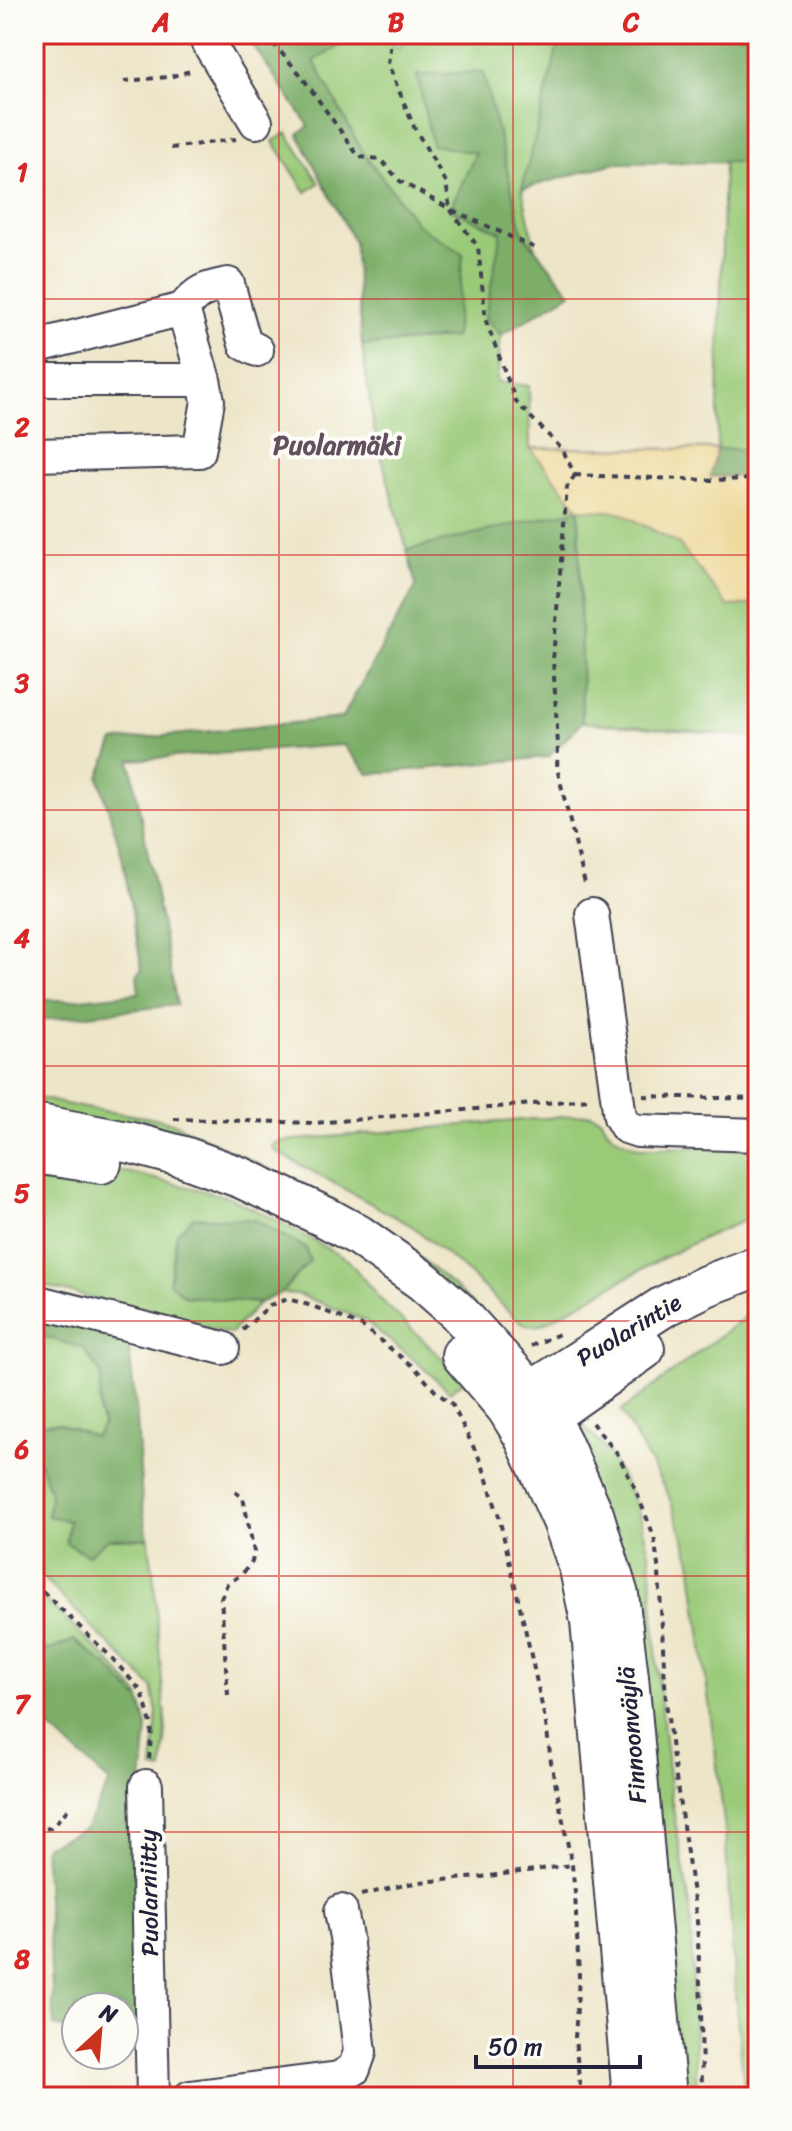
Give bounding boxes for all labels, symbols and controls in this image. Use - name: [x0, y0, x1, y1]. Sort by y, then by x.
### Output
- text: A: [151, 0, 170, 45]
- text: B: [388, 0, 405, 45]
- text: C: [622, 0, 640, 45]
- text: 1: [16, 149, 28, 195]
- text: 2: [13, 404, 30, 450]
- district label: Puolarmäki: [273, 422, 403, 468]
- text: 3: [14, 660, 30, 706]
- text: 4: [14, 915, 30, 961]
- text: 5: [14, 1170, 30, 1216]
- street label: Puolarintie: [568, 1282, 690, 1378]
- text: 6: [14, 1426, 30, 1472]
- street label: Finnoonväylä: [605, 1664, 659, 1805]
- text: 7: [15, 1681, 32, 1727]
- street label: Puolarniitty: [127, 1829, 171, 1957]
- text: 8: [13, 1936, 30, 1982]
- north arrow: [60, 1991, 140, 2071]
- text: N: [92, 1992, 125, 2035]
- scale bar: [476, 2019, 640, 2069]
- text: 50 m: [488, 2026, 543, 2068]

